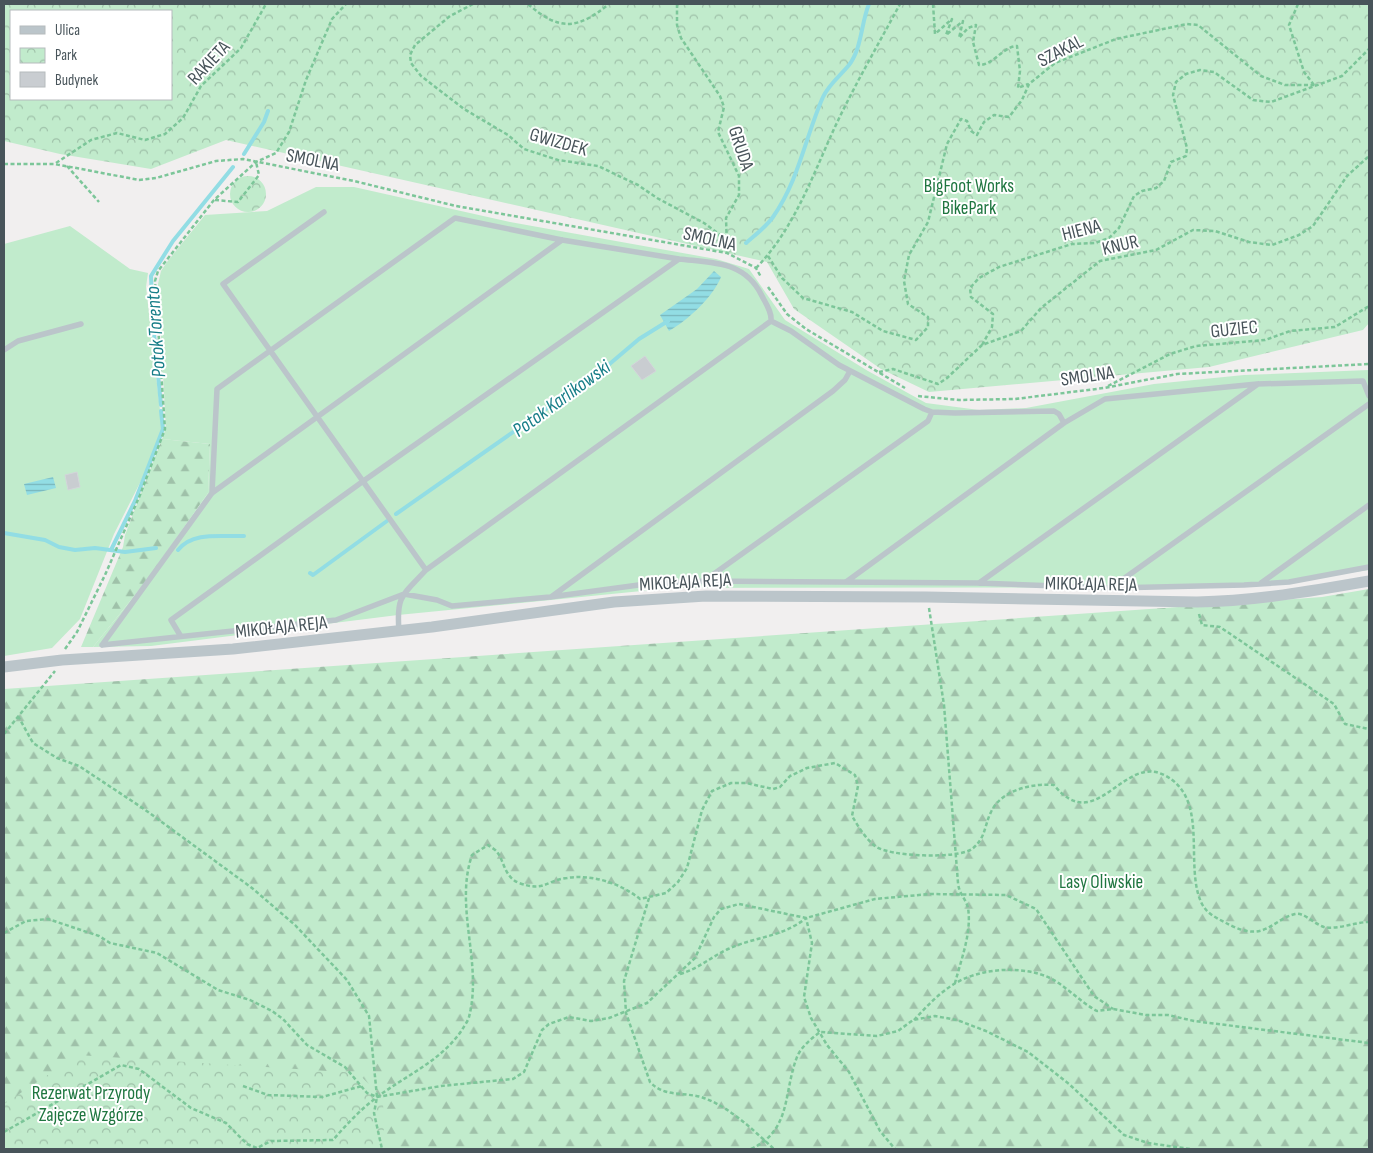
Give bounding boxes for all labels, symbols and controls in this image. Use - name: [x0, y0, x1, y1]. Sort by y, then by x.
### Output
- legend: [10, 10, 172, 100]
- text: Ulica: [55, 21, 80, 40]
- street label: SZAKAL: [1034, 30, 1087, 72]
- street label: RAKIETA: [183, 36, 236, 90]
- text: Park: [55, 46, 77, 65]
- text: Budynek: [55, 71, 98, 90]
- street label: GWIZDEK: [527, 123, 591, 162]
- street label: GRUDA: [723, 124, 759, 174]
- street label: SMOLNA: [284, 144, 342, 177]
- park label: BigFoot Works BikePark: [924, 175, 1014, 220]
- street label: HIENA: [1060, 214, 1104, 246]
- street label: SMOLNA: [681, 222, 739, 257]
- street label: KNUR: [1100, 230, 1141, 261]
- water label: Potok Torento: [141, 286, 171, 378]
- street label: GUZIEC: [1209, 316, 1259, 343]
- water label: Potok Karlikowski: [508, 354, 616, 442]
- street label: SMOLNA: [1059, 361, 1116, 392]
- street label: MIKOŁAJA REJA: [639, 569, 733, 596]
- street label: MIKOŁAJA REJA: [1045, 572, 1138, 597]
- street label: MIKOŁAJA REJA: [234, 611, 329, 644]
- park label: Lasy Oliwskie: [1059, 871, 1143, 894]
- park label: Rezerwat Przyrody Zajęcze Wzgórze: [32, 1082, 151, 1127]

